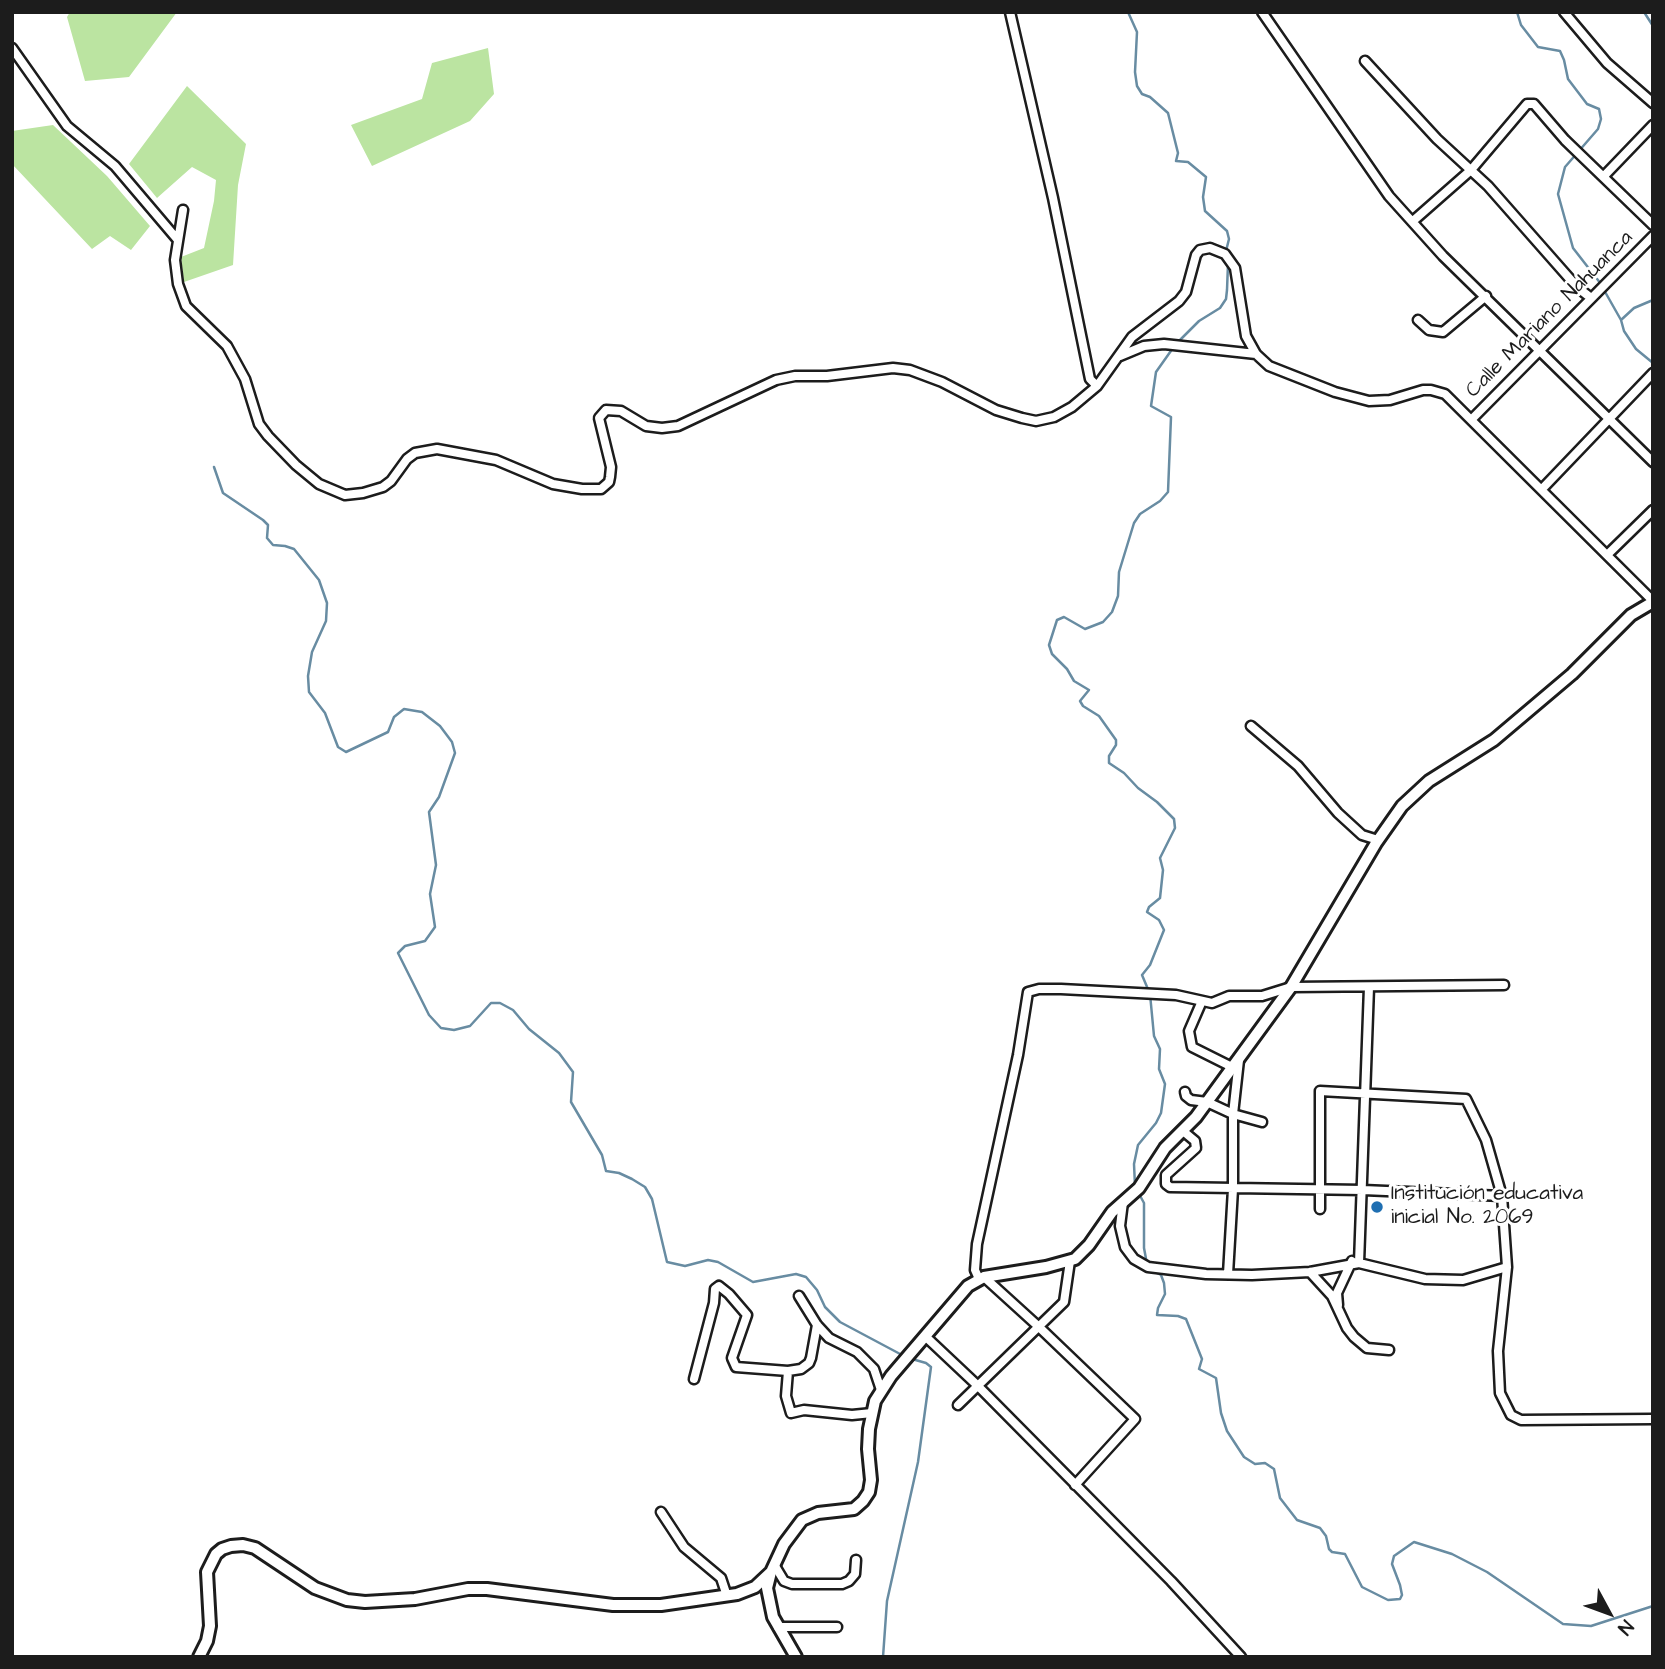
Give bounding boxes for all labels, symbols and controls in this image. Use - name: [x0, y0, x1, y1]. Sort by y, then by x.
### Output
- street label: Calle Mariano Nahuanca: [1461, 226, 1639, 404]
- place label: Institución educativa inicial No. 2069: [1391, 1182, 1583, 1232]
- marker: Institución educativa inicial No. 2069: [1369, 1199, 1385, 1215]
- north arrow: [1574, 1578, 1644, 1648]
- text: N: [1611, 1614, 1639, 1640]

